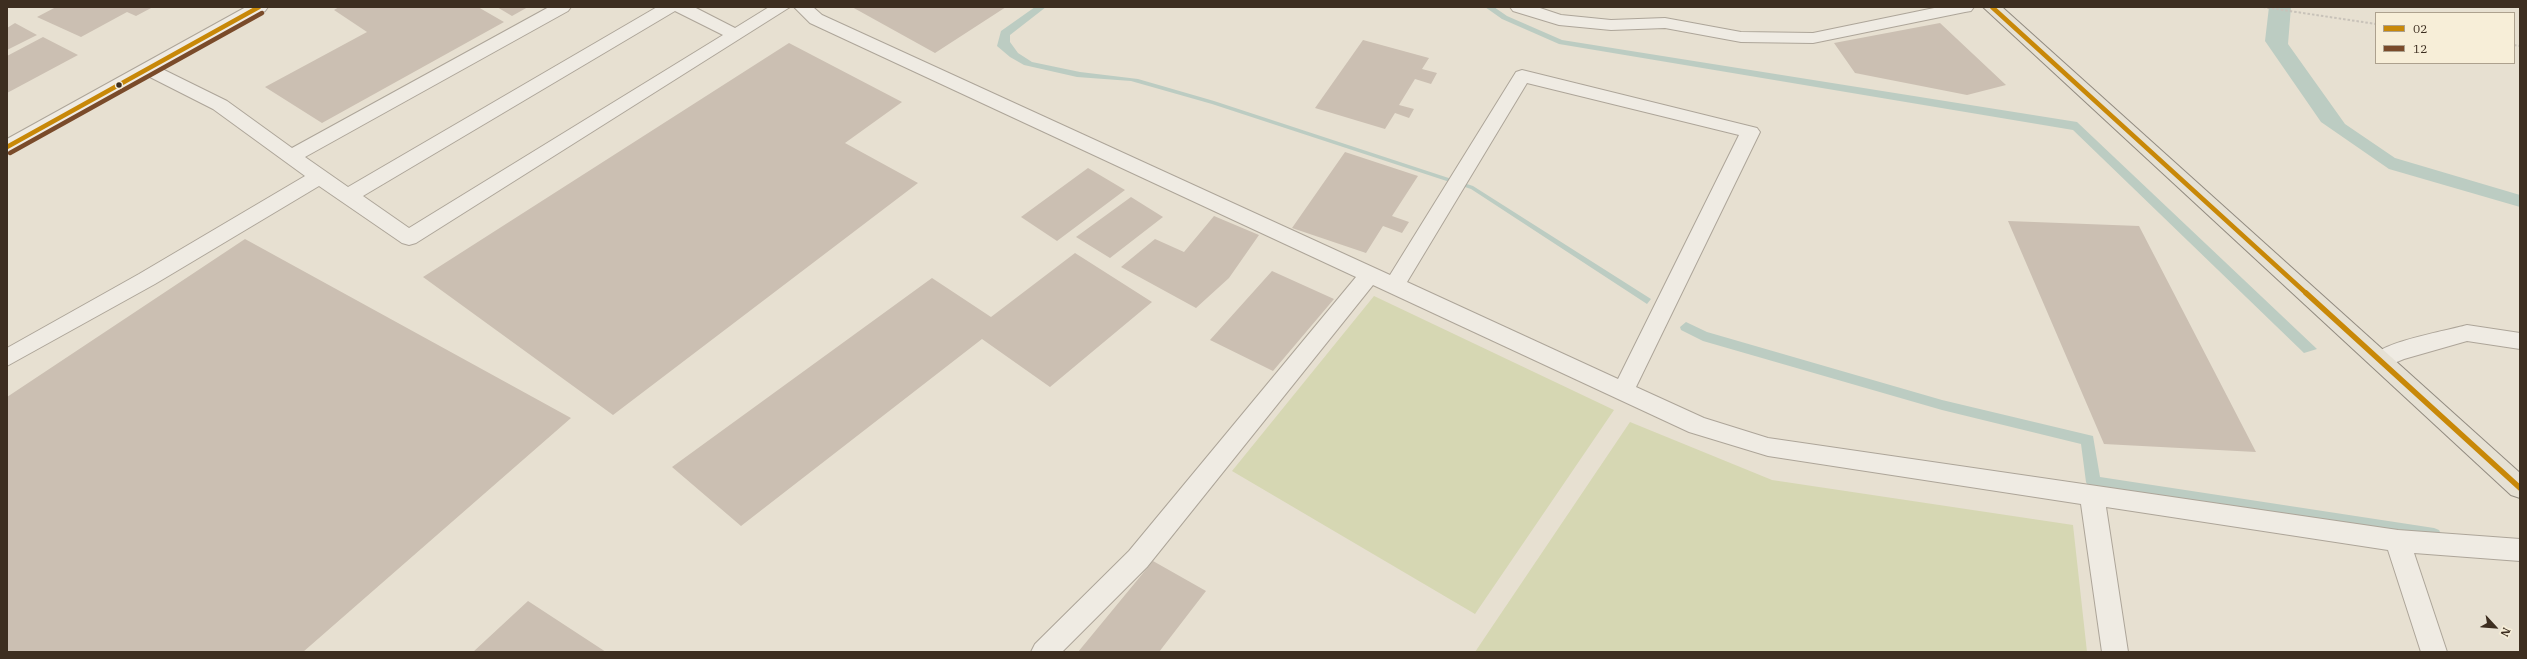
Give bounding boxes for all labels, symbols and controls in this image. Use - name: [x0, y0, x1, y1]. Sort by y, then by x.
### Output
- legend: [2375, 12, 2515, 64]
- text: 02: [2413, 21, 2427, 36]
- text: 12: [2413, 41, 2427, 56]
- unlabelled marker: [114, 80, 124, 90]
- north arrow: [2475, 607, 2515, 647]
- text: N: [2498, 625, 2514, 639]

